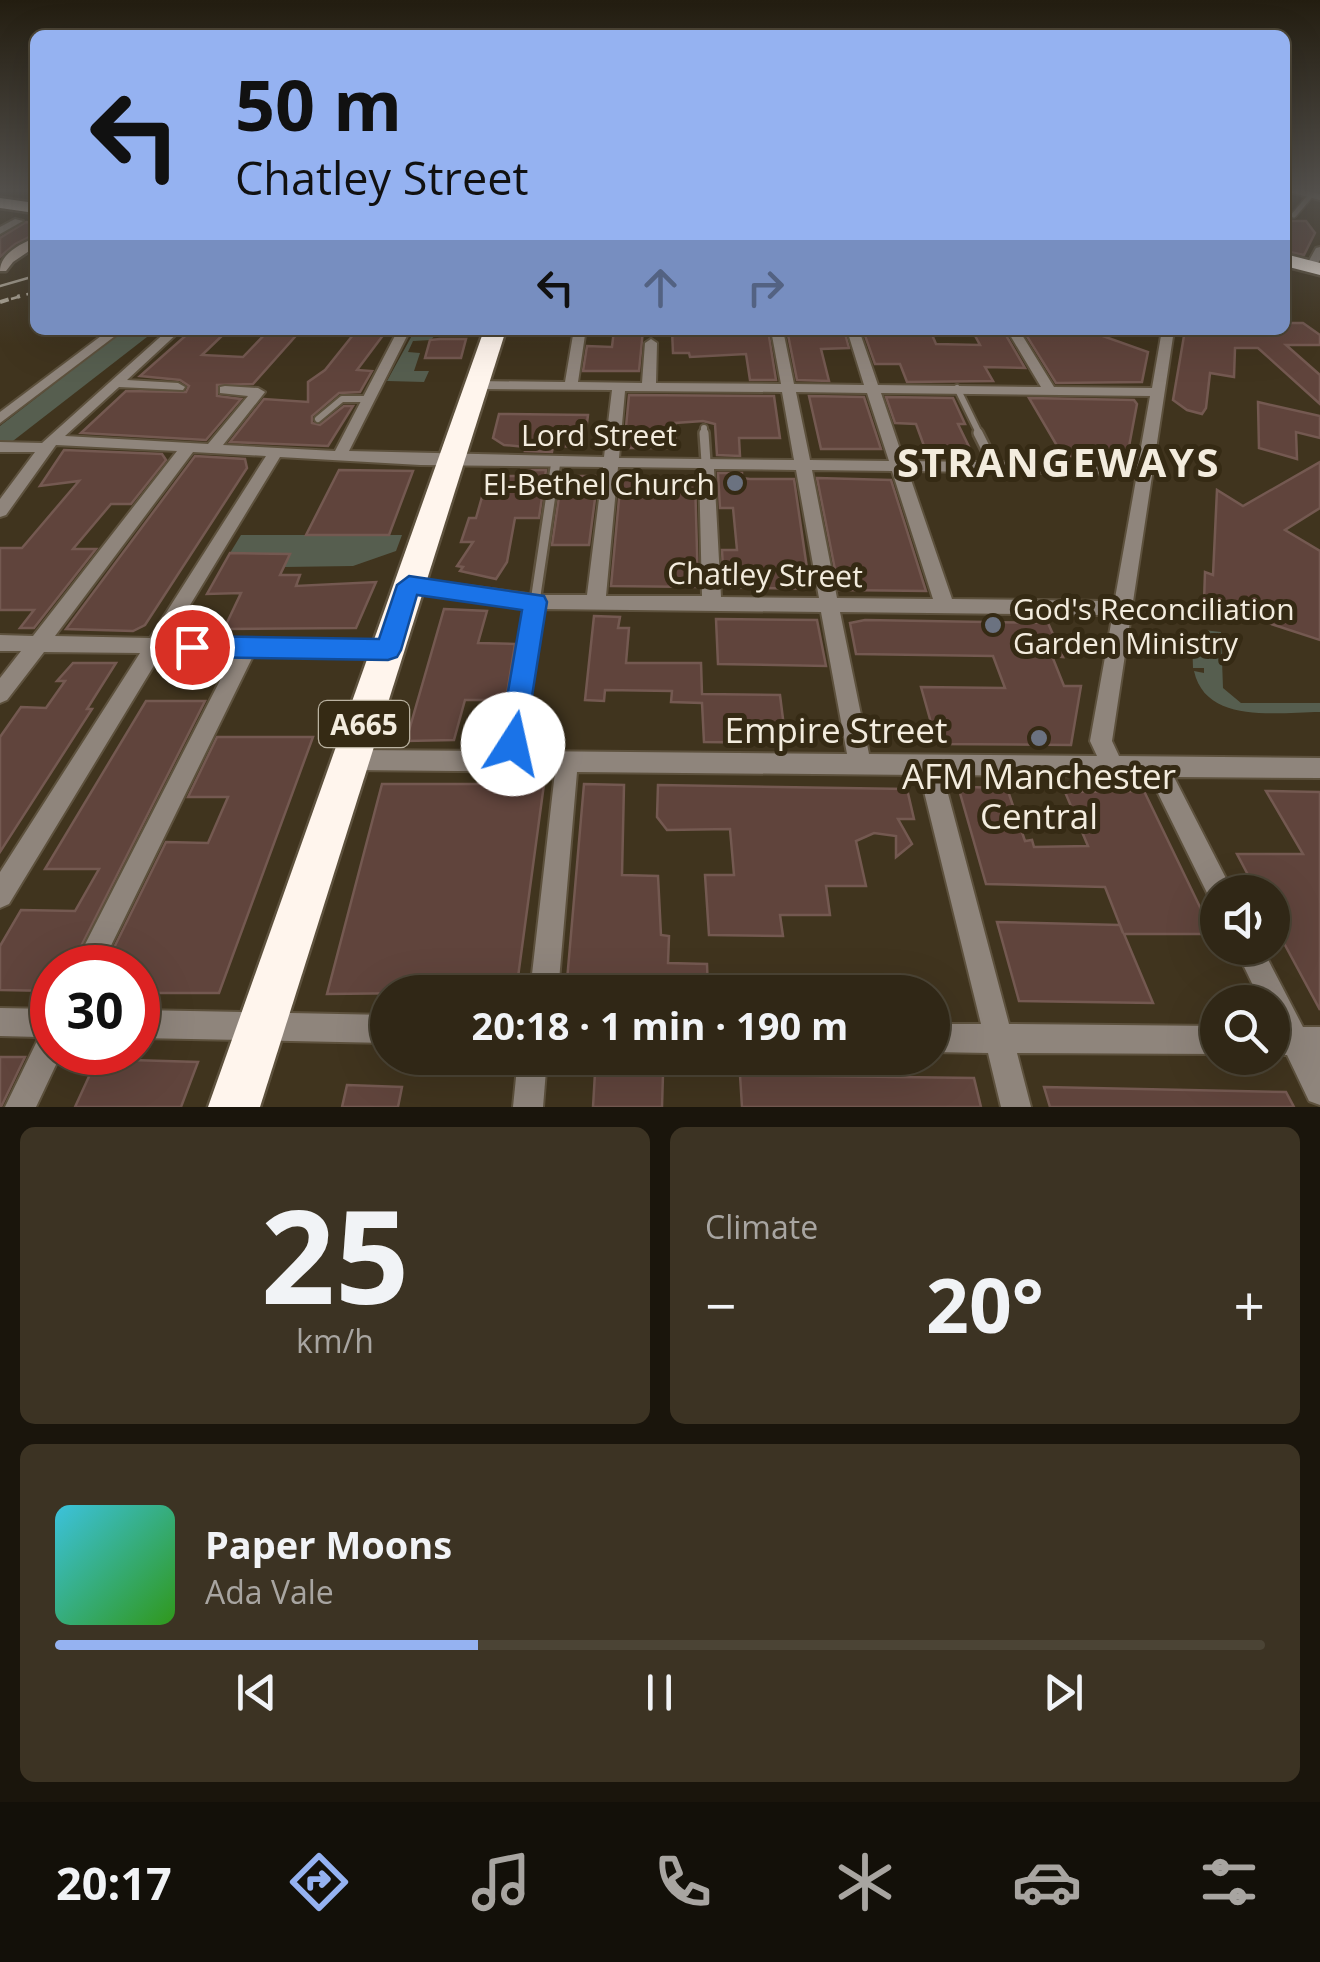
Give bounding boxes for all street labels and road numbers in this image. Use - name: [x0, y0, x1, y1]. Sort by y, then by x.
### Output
- street label: Lord Street: [521, 414, 677, 455]
- street label: Chatley Street: [667, 552, 863, 596]
- road number: A665: [319, 701, 409, 747]
- street label: Empire Street: [725, 706, 947, 753]

